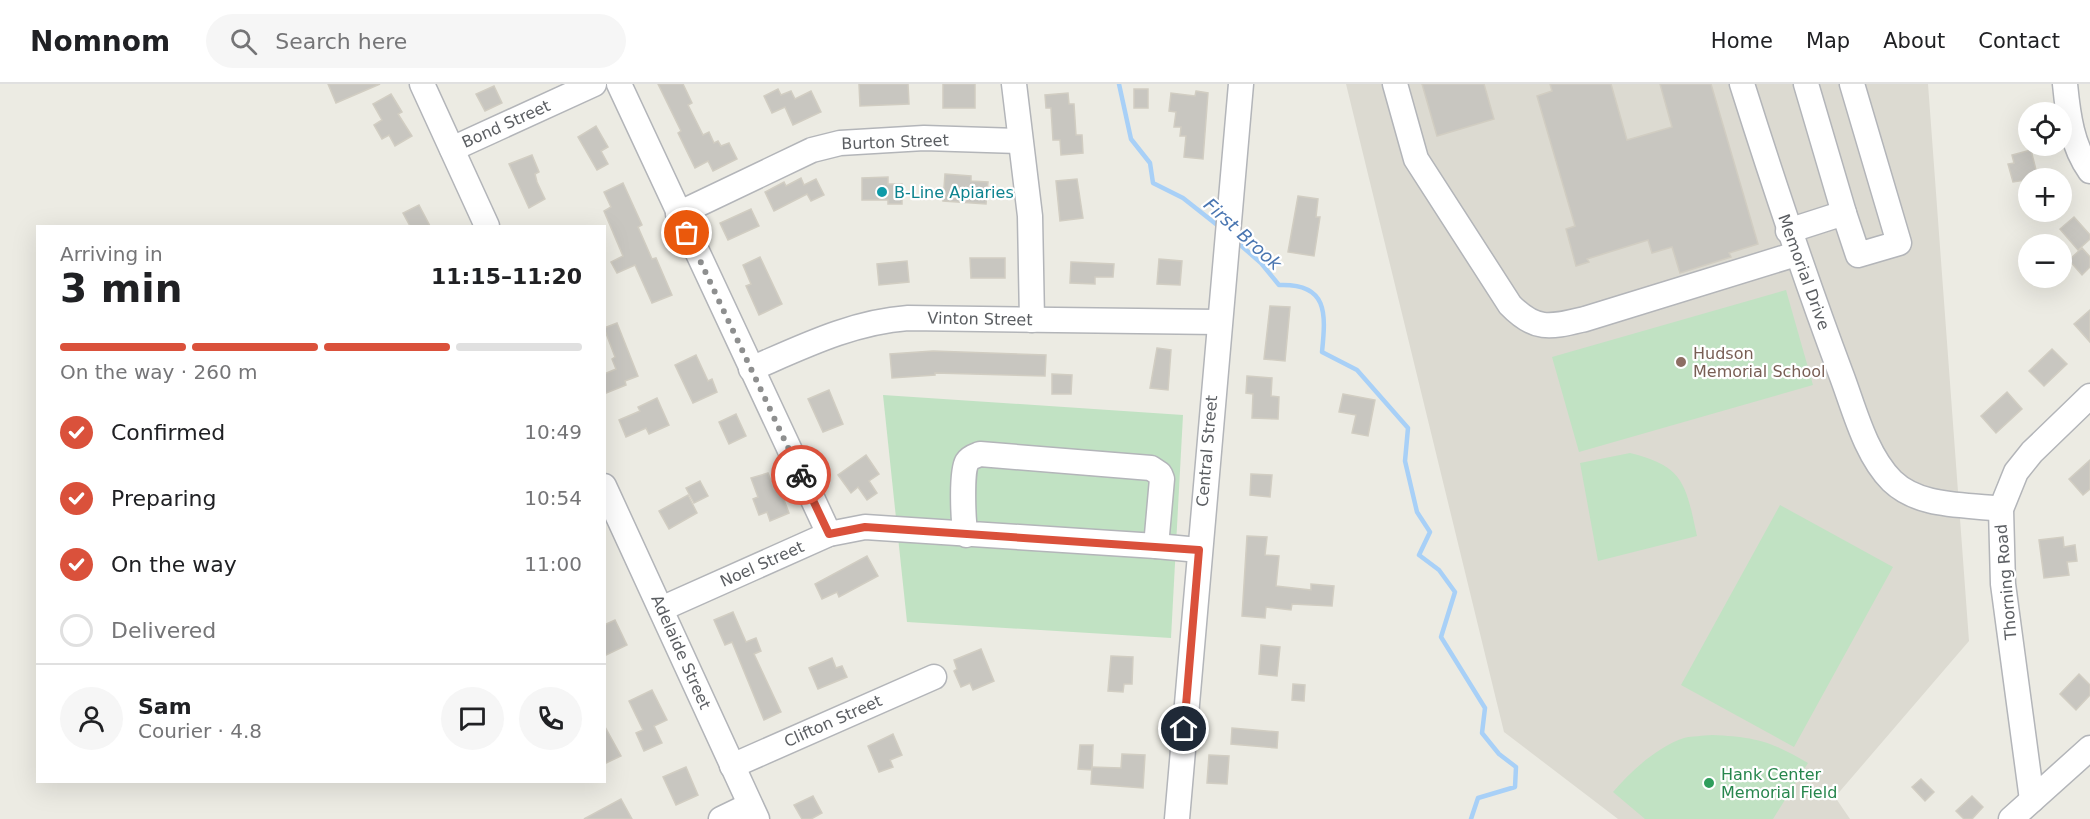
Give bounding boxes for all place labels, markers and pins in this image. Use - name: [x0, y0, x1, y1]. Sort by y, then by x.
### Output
- place label: B-Line Apiaries: [894, 183, 1014, 202]
- marker: B-Line Apiaries: [875, 185, 889, 199]
- pin: [661, 207, 712, 258]
- place label: Hudson Memorial School: [1693, 344, 1826, 381]
- marker: Hudson Memorial School: [1674, 355, 1688, 369]
- pin: [1158, 703, 1209, 754]
- place label: Hank Center Memorial Field: [1721, 765, 1837, 802]
- marker: Hank Center Memorial Field: [1702, 776, 1716, 790]

